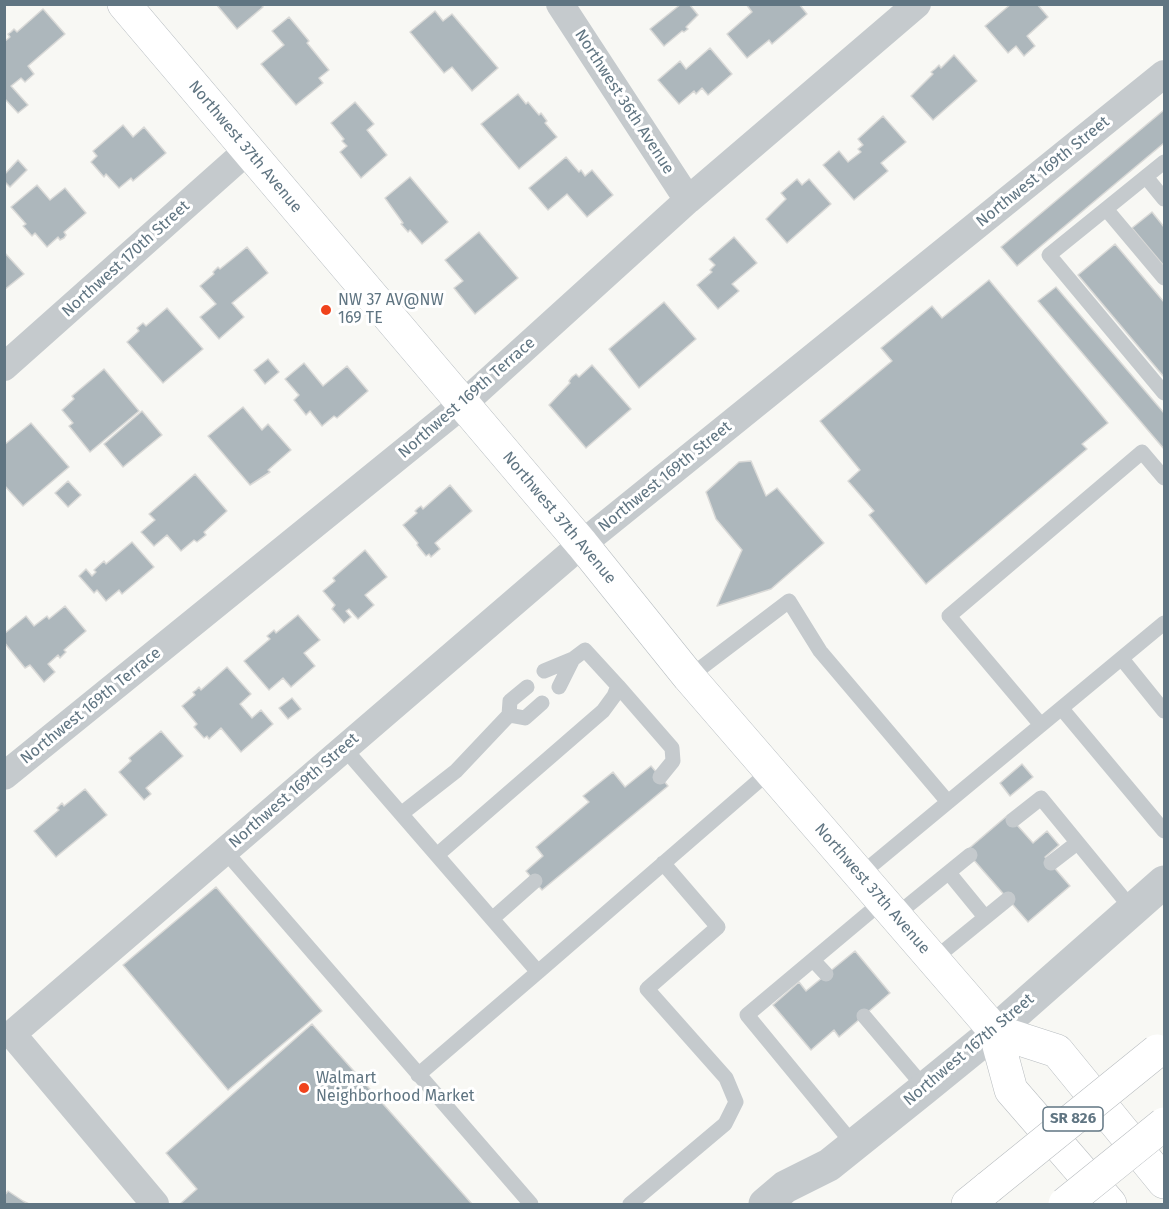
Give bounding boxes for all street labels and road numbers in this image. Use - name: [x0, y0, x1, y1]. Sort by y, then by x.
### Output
- street label: Northwest 36th Avenue: [570, 26, 678, 178]
- street label: Northwest 37th Avenue: [184, 77, 306, 217]
- street label: Northwest 169th Street: [973, 112, 1113, 232]
- street label: Northwest 170th Street: [58, 197, 194, 321]
- street label: Northwest 169th Terrace: [395, 333, 539, 463]
- street label: Northwest 169th Street: [595, 417, 735, 537]
- street label: Northwest 37th Avenue: [498, 448, 620, 588]
- street label: Northwest 169th Terrace: [17, 643, 165, 769]
- street label: Northwest 169th Street: [225, 729, 363, 853]
- street label: Northwest 37th Avenue: [810, 820, 934, 958]
- street label: Northwest 167th Street: [900, 990, 1038, 1110]
- road number: SR 826: [1043, 1107, 1103, 1131]

